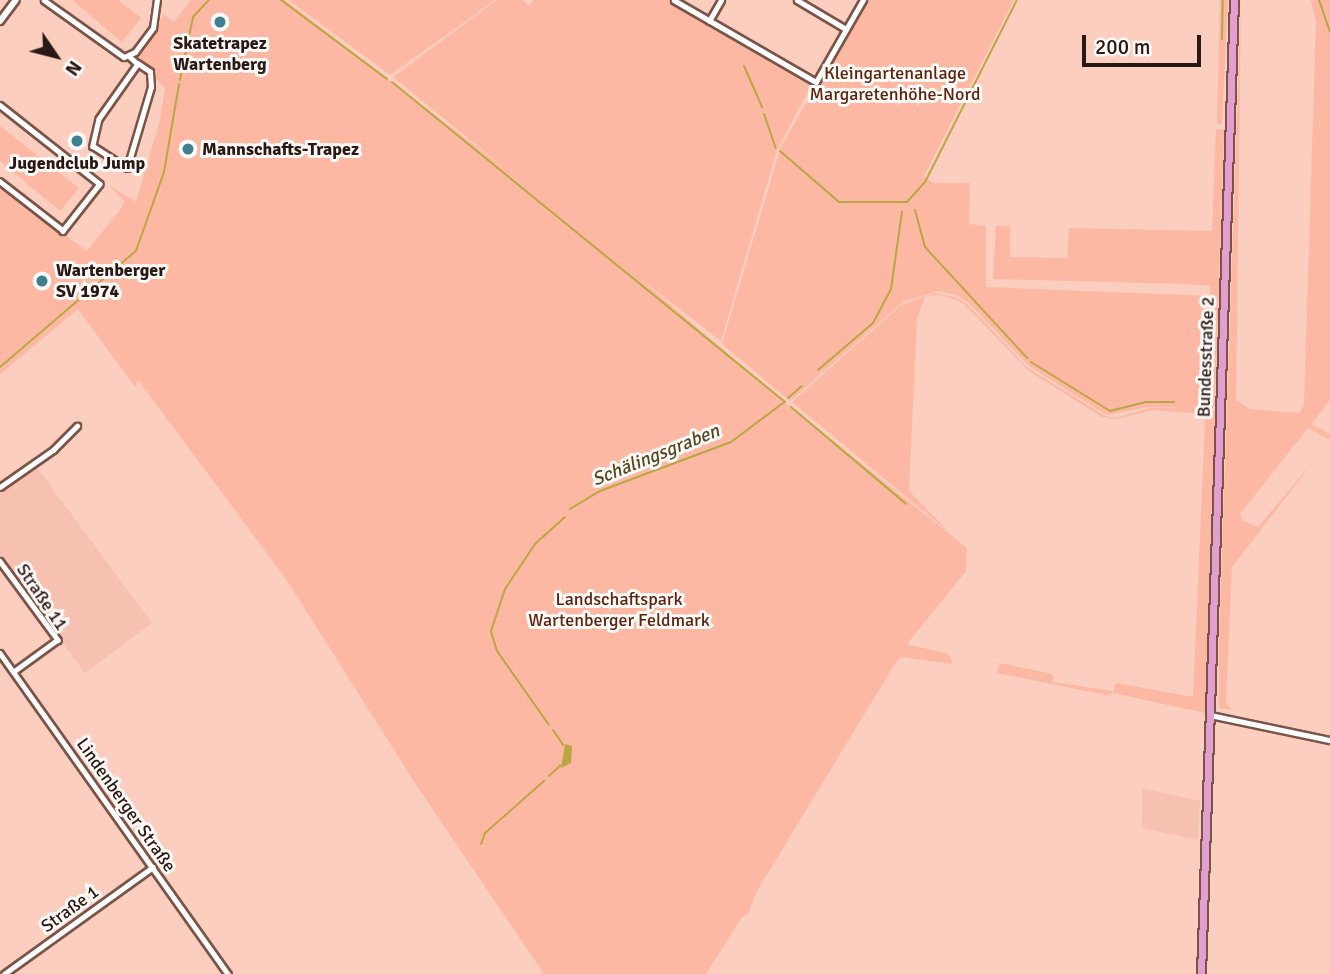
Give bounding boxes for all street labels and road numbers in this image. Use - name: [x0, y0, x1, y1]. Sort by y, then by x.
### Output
- street label: Bundesstraße 2: [1193, 296, 1219, 418]
- street label: Straße 11: [12, 560, 72, 634]
- street label: Lindenberger Straße: [72, 734, 180, 876]
- street label: Straße 1: [37, 881, 103, 937]

